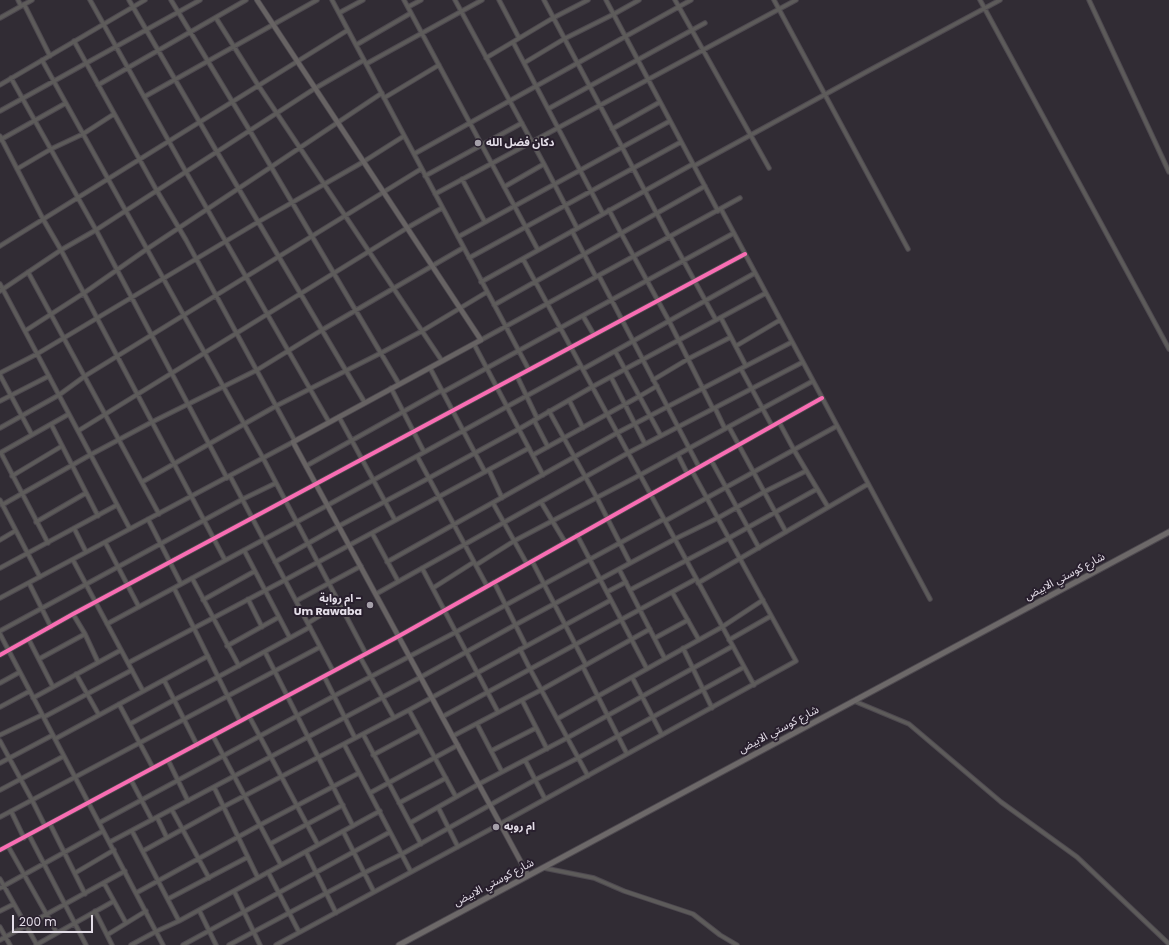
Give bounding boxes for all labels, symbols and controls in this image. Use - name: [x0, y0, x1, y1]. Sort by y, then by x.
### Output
- place label: دكان فضل الله: [486, 136, 554, 150]
- marker: دكان فضل الله: [473, 138, 483, 148]
- street label: شارع كوستي الابيض: [1023, 550, 1107, 604]
- place label: ام روابة - Um Rawaba: [294, 592, 362, 618]
- marker: ام روابة - Um Rawaba: [365, 600, 375, 610]
- street label: شارع كوستي الابيض: [737, 703, 821, 757]
- place label: ام روبه: [504, 820, 535, 834]
- marker: ام روبه: [491, 822, 501, 832]
- street label: شارع كوستي الابيض: [452, 856, 536, 910]
- scale bar: [14, 907, 95, 933]
- text: 200 m: [19, 913, 57, 930]

